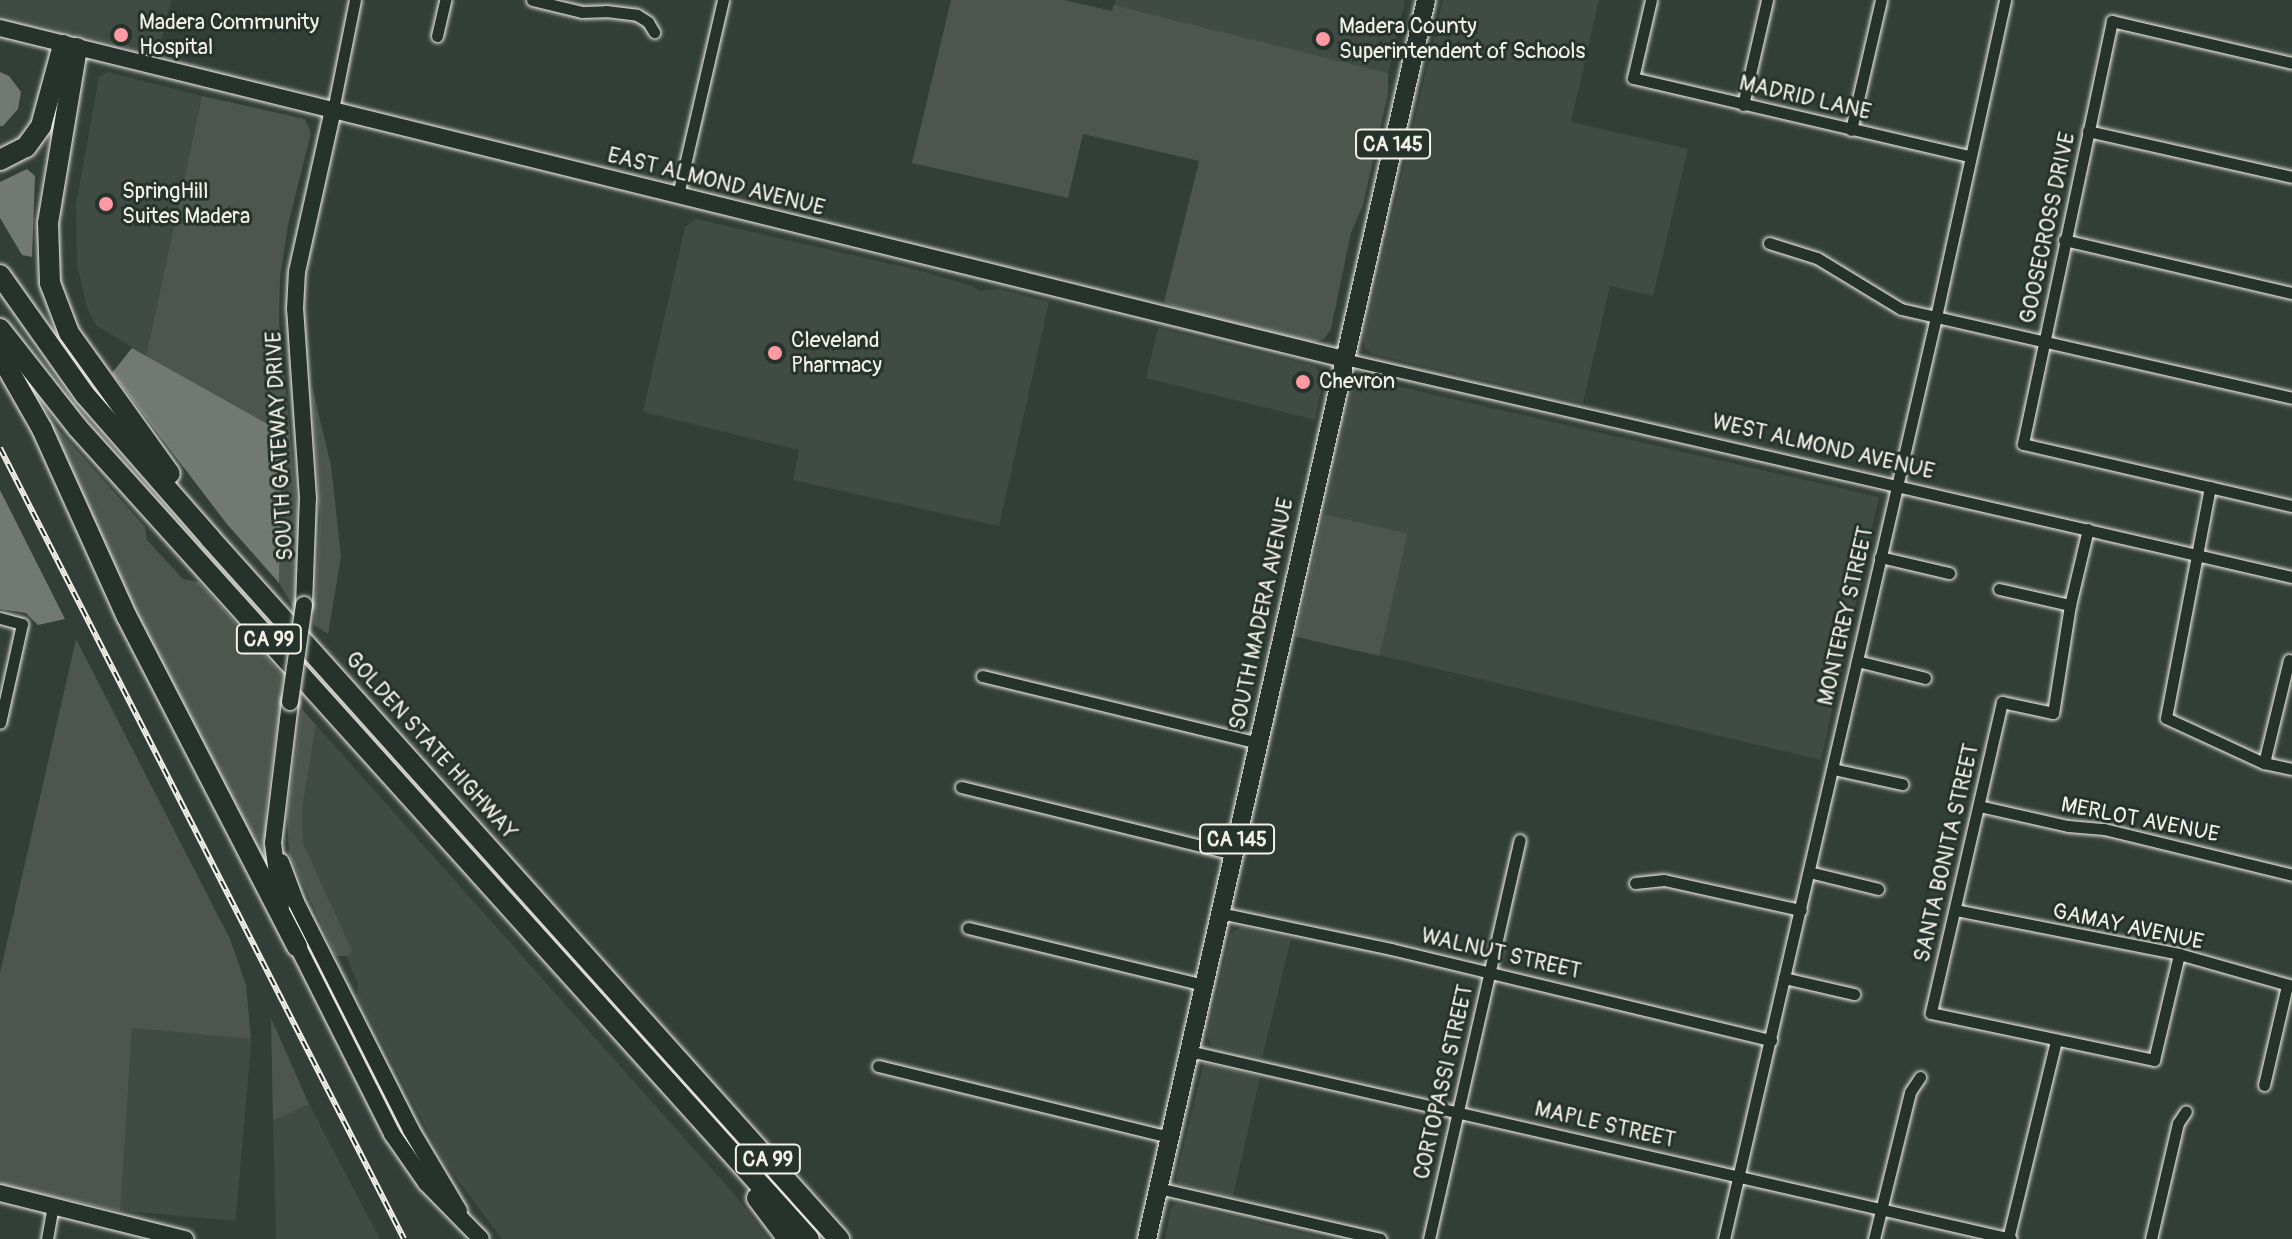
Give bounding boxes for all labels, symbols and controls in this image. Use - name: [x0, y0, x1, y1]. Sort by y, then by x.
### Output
- place label: Madera Community Hospital: [139, 9, 319, 60]
- place label: Madera County Superintendent of Schools: [1339, 13, 1585, 64]
- marker: Madera Community Hospital: [110, 24, 132, 46]
- marker: Madera County Superintendent of Schools: [1314, 30, 1332, 48]
- street label: MADRID LANE: [1737, 70, 1873, 126]
- road number: CA 145: [1355, 128, 1431, 160]
- street label: GOOSECROSS DRIVE: [2015, 130, 2081, 326]
- street label: EAST ALMOND AVENUE: [605, 142, 827, 222]
- place label: SpringHill Suites Madera: [122, 178, 250, 230]
- marker: SpringHill Suites Madera: [97, 195, 115, 213]
- place label: Cleveland Pharmacy: [791, 327, 882, 378]
- street label: SOUTH GATEWAY DRIVE: [261, 331, 299, 561]
- marker: Cleveland Pharmacy: [766, 344, 784, 362]
- place label: Chevron: [1319, 369, 1395, 395]
- marker: Chevron: [1294, 373, 1312, 391]
- street label: WEST ALMOND AVENUE: [1709, 409, 1937, 485]
- street label: SOUTH MADERA AVENUE: [1224, 495, 1300, 733]
- street label: MONTEREY STREET: [1813, 524, 1879, 708]
- road number: CA 99: [235, 623, 303, 655]
- street label: GOLDEN STATE HIGHWAY: [339, 646, 523, 846]
- street label: SANTA BONITA STREET: [1909, 741, 1985, 965]
- street label: MERLOT AVENUE: [2059, 792, 2221, 848]
- road number: CA 145: [1199, 823, 1275, 855]
- street label: GAMAY AVENUE: [2050, 898, 2206, 956]
- street label: WALNUT STREET: [1418, 923, 1584, 985]
- street label: CORTOPASSI STREET: [1409, 982, 1479, 1182]
- street label: MAPLE STREET: [1532, 1096, 1678, 1154]
- road number: CA 99: [734, 1143, 802, 1175]

